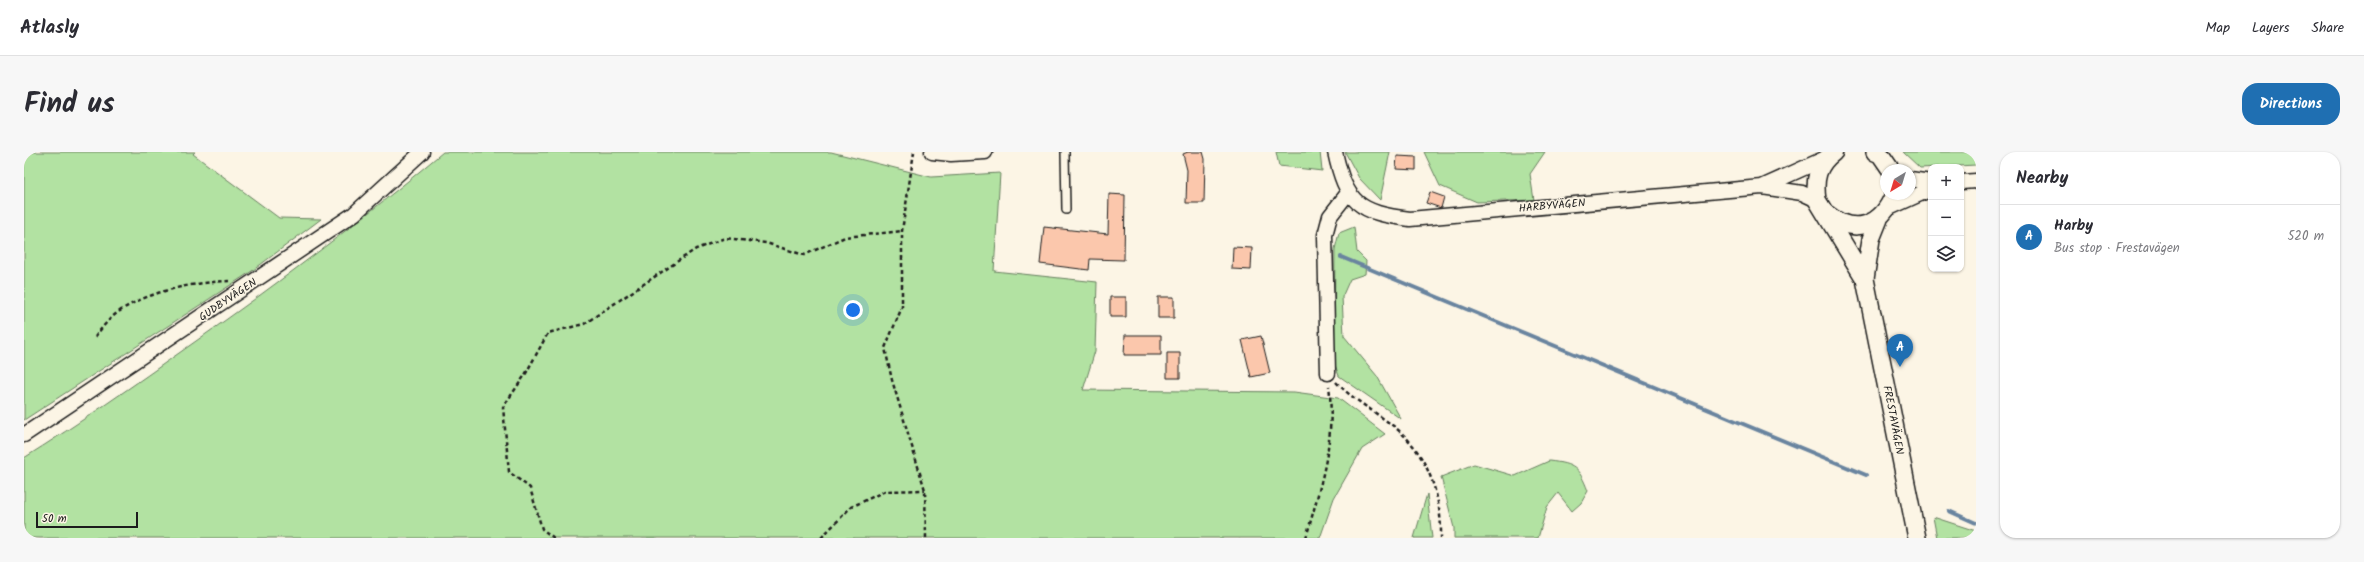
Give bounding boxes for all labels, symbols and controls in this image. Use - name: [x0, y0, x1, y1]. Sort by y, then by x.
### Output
- text: Atlasly: [20, 13, 79, 43]
- text: Map: [2206, 17, 2230, 39]
- text: Layers: [2252, 17, 2290, 39]
- text: Share: [2312, 17, 2344, 39]
- text: Find us: [24, 82, 115, 127]
- button: Directions: [2242, 83, 2340, 125]
- north arrow: [1880, 164, 1916, 200]
- map controls: [1928, 164, 1964, 272]
- button: +: [1928, 164, 1964, 200]
- text: Nearby: [2016, 165, 2068, 192]
- street label: HARBYVÄGEN: [1518, 194, 1587, 218]
- button: −: [1928, 200, 1964, 236]
- text: Harby: [2054, 214, 2093, 238]
- text: A: [2025, 226, 2033, 247]
- text: 520 m: [2287, 226, 2324, 247]
- button: layers: [1928, 236, 1964, 272]
- text: Bus stop · Frestavägen: [2054, 238, 2180, 259]
- street label: GUDBYVÄGEN: [195, 274, 261, 326]
- your location: [843, 300, 863, 320]
- pin: A: [1887, 334, 1913, 367]
- street label: FRESTAVÄGEN: [1877, 384, 1909, 457]
- scale bar: [36, 510, 138, 529]
- text: 50 m: [42, 510, 67, 528]

